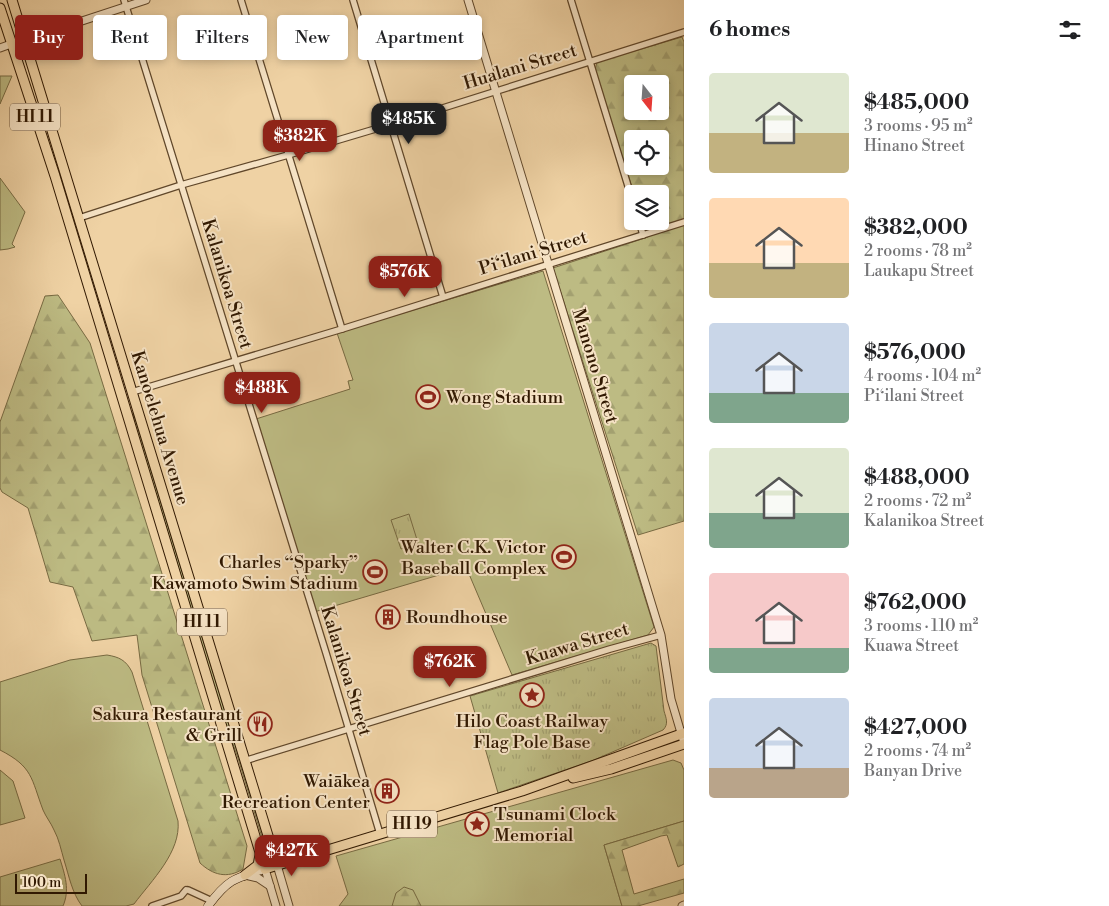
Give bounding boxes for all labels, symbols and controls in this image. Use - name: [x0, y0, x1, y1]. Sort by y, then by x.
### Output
- chip: Buy: [15, 15, 83, 60]
- chip: Rent: [93, 15, 167, 60]
- chip: Filters: [177, 15, 267, 60]
- chip: New: [277, 15, 348, 60]
- chip: Apartment: [358, 15, 482, 60]
- icon: filters: [1056, 16, 1084, 44]
- text: 6 homes: [709, 17, 790, 43]
- street label: Hualani Street: [460, 39, 580, 95]
- north arrow: [624, 75, 669, 120]
- map controls: [624, 75, 669, 230]
- text: $485,000: [864, 90, 969, 116]
- icon: home: [749, 93, 809, 153]
- pin: $485K: [374, 102, 444, 145]
- road number: HI 11: [10, 104, 60, 130]
- text: $485K: [382, 109, 436, 129]
- text: 3 rooms · 95 m²: [864, 116, 973, 136]
- pin: $382K: [265, 120, 335, 162]
- text: $382K: [274, 126, 326, 146]
- button: locate: [624, 130, 669, 175]
- text: Hinano Street: [864, 136, 965, 156]
- button: layers: [624, 185, 669, 230]
- text: $382,000: [864, 215, 968, 241]
- street label: Kalanikoa Street: [196, 216, 258, 353]
- icon: home: [749, 218, 809, 278]
- street label: Pi‘ilani Street: [476, 225, 591, 280]
- text: 2 rooms · 78 m²: [864, 241, 972, 261]
- pin: $576K: [370, 256, 440, 298]
- text: Laukapu Street: [864, 261, 974, 281]
- text: $576K: [380, 262, 430, 282]
- street label: Manono Street: [567, 306, 624, 427]
- text: $576,000: [864, 340, 966, 366]
- icon: home: [749, 343, 809, 403]
- street label: Kanoelehua Avenue: [126, 348, 194, 508]
- text: 4 rooms · 104 m²: [864, 366, 981, 386]
- pin: $488K: [227, 372, 297, 414]
- text: $488K: [235, 378, 289, 398]
- sports icon: Wong Stadium: [415, 384, 441, 410]
- place label: Wong Stadium: [445, 386, 564, 409]
- text: Pi‘ilani Street: [864, 386, 964, 406]
- text: $488,000: [864, 465, 970, 491]
- icon: home: [749, 468, 809, 528]
- text: 2 rooms · 72 m²: [864, 491, 971, 511]
- text: Kalanikoa Street: [864, 511, 984, 531]
- place label: Walter C.K. Victor Baseball Complex: [400, 536, 547, 580]
- sports icon: Walter C.K. Victor Baseball Complex: [551, 544, 577, 570]
- place label: Charles “Sparky” Kawamoto Swim Stadium: [152, 551, 358, 595]
- sports icon: Charles “Sparky” Kawamoto Swim Stadium: [362, 559, 388, 585]
- text: $762,000: [864, 590, 967, 616]
- icon: home: [749, 593, 809, 653]
- street label: Kalanikoa Street: [315, 603, 377, 740]
- building icon: Roundhouse: [375, 604, 401, 630]
- place label: Roundhouse: [406, 606, 508, 629]
- road number: HI 11: [177, 608, 227, 636]
- text: 3 rooms · 110 m²: [864, 616, 978, 636]
- street label: Kuawa Street: [523, 617, 632, 671]
- text: Kuawa Street: [864, 636, 959, 656]
- pin: $762K: [415, 646, 485, 688]
- text: $762K: [424, 652, 476, 672]
- place icon: Hilo Coast Railway Flag Pole Base: [519, 682, 545, 708]
- place label: Sakura Restaurant & Grill: [92, 703, 243, 747]
- place label: Hilo Coast Railway Flag Pole Base: [456, 710, 609, 754]
- restaurant icon: Sakura Restaurant & Grill: [247, 711, 273, 737]
- text: $427,000: [864, 715, 967, 741]
- icon: home: [749, 718, 809, 778]
- text: 2 rooms · 74 m²: [864, 741, 971, 761]
- text: Banyan Drive: [864, 761, 962, 781]
- place label: Waiākea Recreation Center: [222, 770, 371, 814]
- building icon: Waiākea Recreation Center: [374, 778, 400, 804]
- place label: Tsunami Clock Memorial: [494, 803, 617, 847]
- road number: HI 19: [387, 811, 437, 838]
- place icon: Tsunami Clock Memorial: [464, 811, 490, 837]
- pin: $427K: [257, 834, 327, 877]
- text: $427K: [266, 841, 318, 861]
- scale bar: [15, 871, 88, 894]
- text: 100 m: [22, 874, 61, 892]

